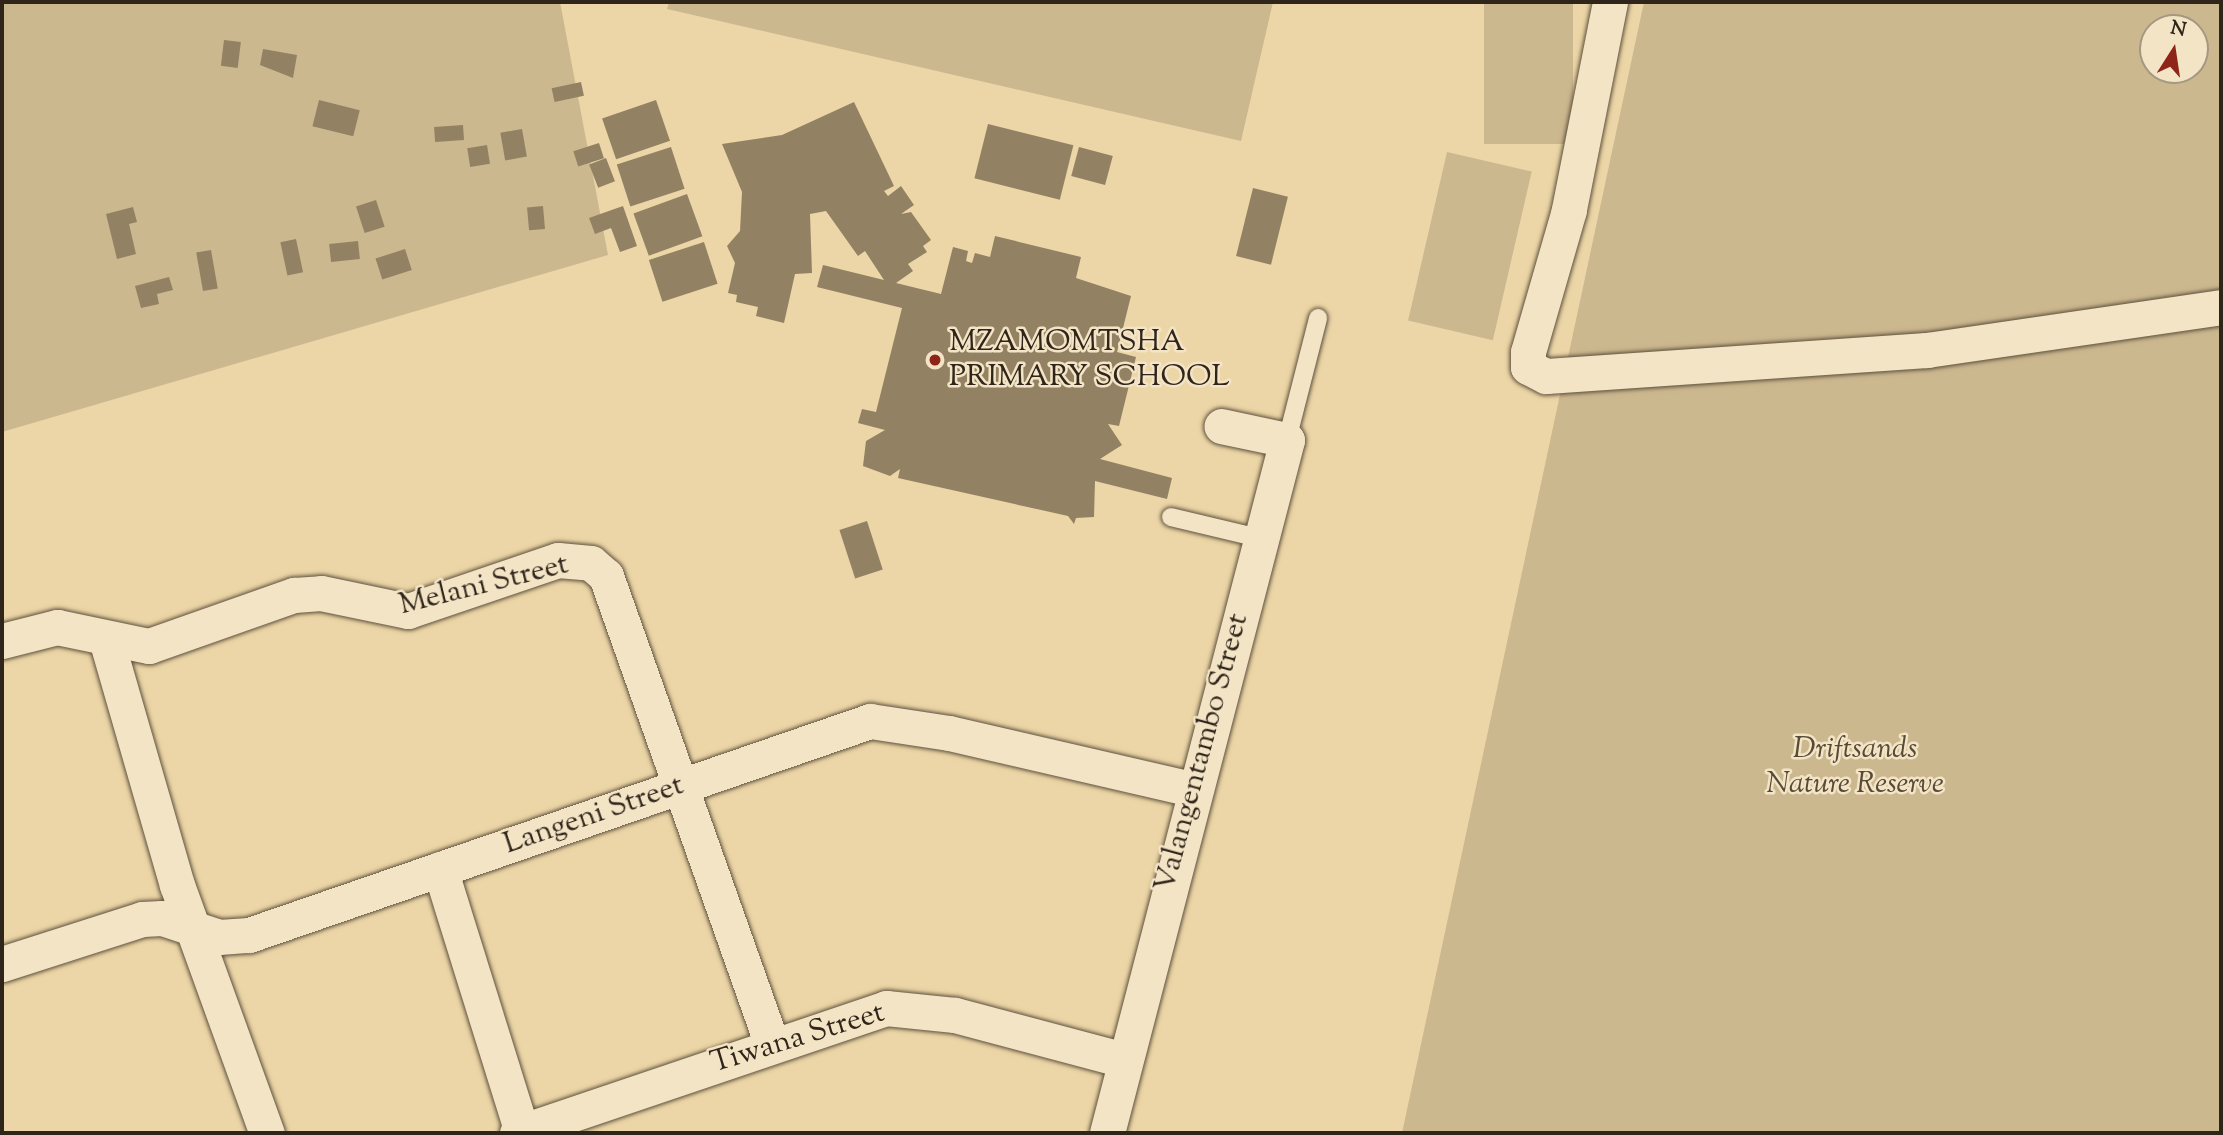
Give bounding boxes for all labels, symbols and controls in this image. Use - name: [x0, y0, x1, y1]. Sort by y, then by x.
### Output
- north arrow: [2139, 14, 2209, 84]
- text: N: [2168, 15, 2188, 45]
- place label: MZAMOMTSHA PRIMARY SCHOOL: [949, 325, 1230, 396]
- marker: MZAMOMTSHA PRIMARY SCHOOL: [927, 352, 943, 368]
- street label: Melani Street: [396, 548, 572, 624]
- street label: Valangentambo Street: [1148, 610, 1258, 896]
- park label: Driftsands Nature Reserve: [1766, 732, 1944, 802]
- street label: Langeni Street: [499, 768, 689, 864]
- street label: Tiwana Street: [707, 996, 889, 1082]

